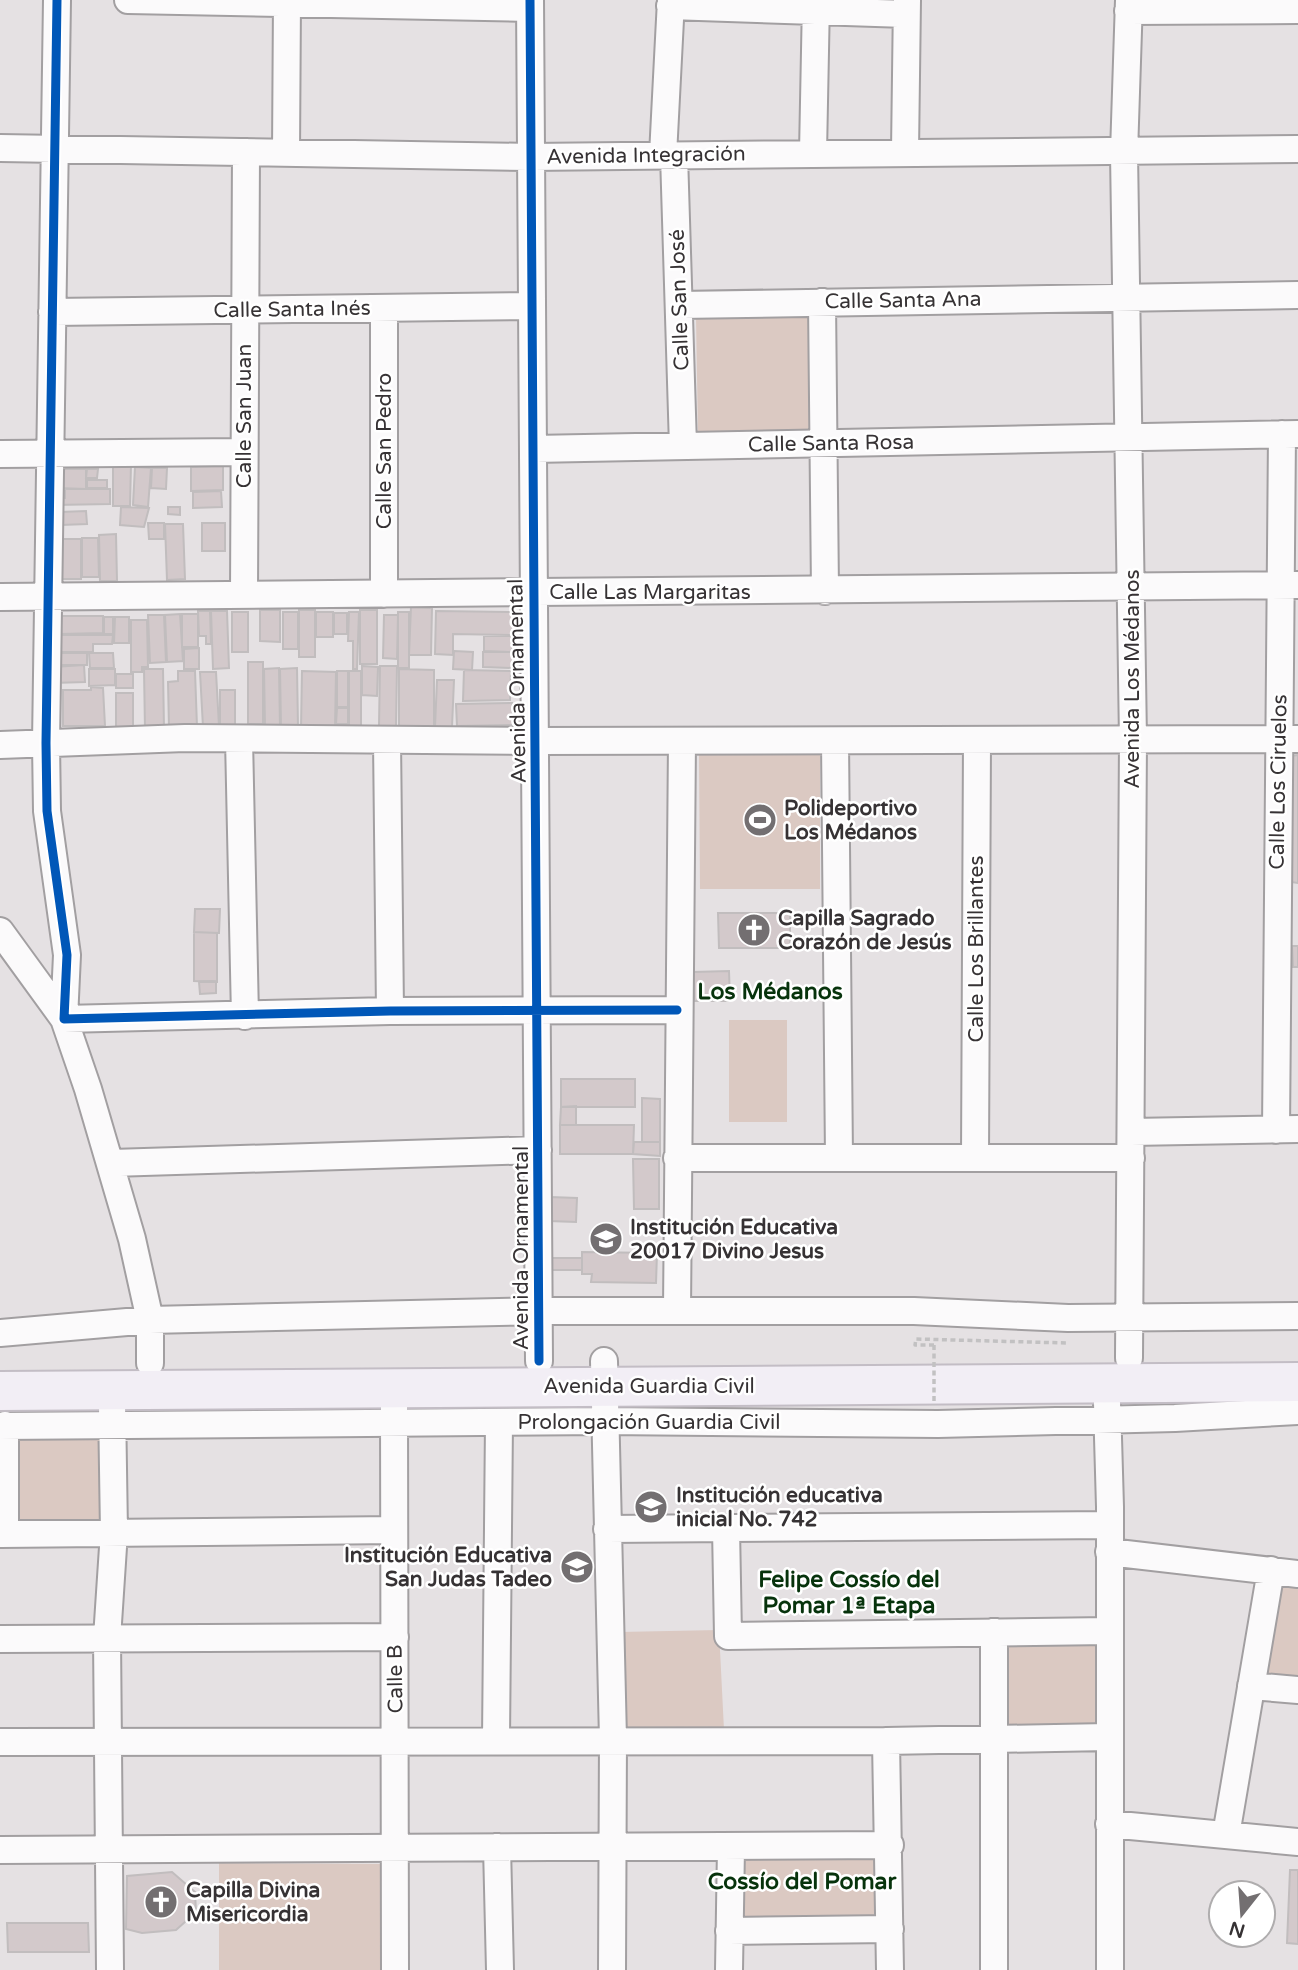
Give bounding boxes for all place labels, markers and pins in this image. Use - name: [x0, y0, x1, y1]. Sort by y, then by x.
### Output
- place label: Polideportivo Los Médanos: [784, 796, 917, 845]
- sports icon: Polideportivo Los Médanos: [741, 801, 779, 839]
- place label: Capilla Sagrado Corazón de Jesús: [778, 906, 952, 955]
- church icon: Capilla Sagrado Corazón de Jesús: [735, 911, 773, 949]
- place label: Institución Educativa 20017 Divino Jesus: [630, 1215, 838, 1264]
- school or university icon: Institución Educativa 20017 Divino Jesus: [587, 1220, 625, 1258]
- place label: Institución educativa inicial No. 742: [676, 1483, 883, 1532]
- school or university icon: Institución educativa inicial No. 742: [632, 1488, 670, 1526]
- place label: Institución Educativa San Judas Tadeo: [344, 1543, 552, 1592]
- school or university icon: Institución Educativa San Judas Tadeo: [558, 1548, 596, 1586]
- place label: Capilla Divina Misericordia: [186, 1878, 320, 1927]
- church icon: Capilla Divina Misericordia: [142, 1883, 180, 1921]

